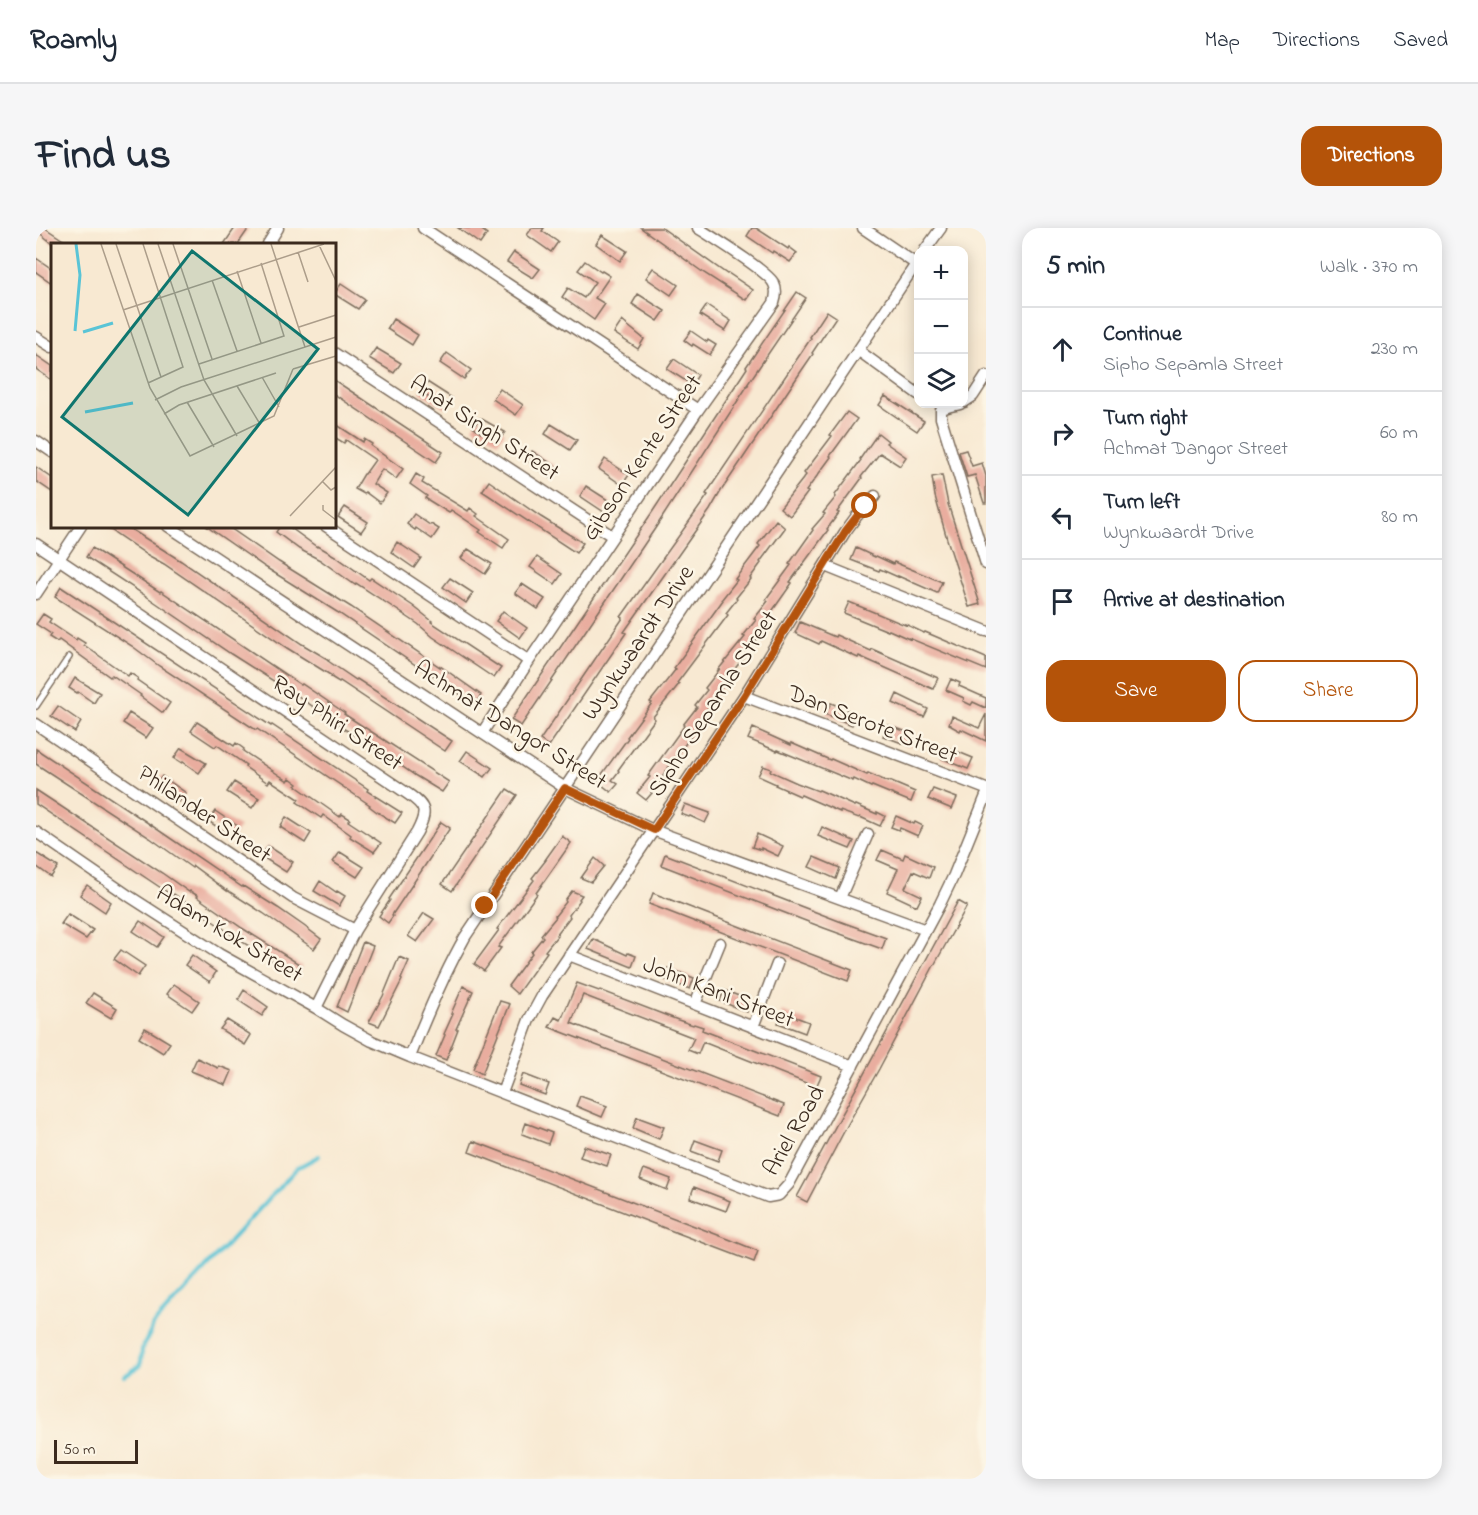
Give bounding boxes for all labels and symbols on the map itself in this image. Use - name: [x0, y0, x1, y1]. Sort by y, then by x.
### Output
- inset map: [51, 243, 336, 528]
- street label: Anat Singh Street: [402, 367, 566, 491]
- street label: Gibson Kente Street: [574, 368, 712, 549]
- route start: [851, 492, 877, 518]
- street label: Wynkwaardt Drive: [574, 558, 705, 729]
- street label: Sipho Sepamla Street: [641, 604, 788, 805]
- street label: Achmat Dangor Street: [406, 652, 613, 800]
- street label: Ray Phiri Street: [263, 667, 409, 782]
- street label: Dan Serote Street: [781, 676, 962, 774]
- street label: Philander Street: [129, 757, 278, 873]
- street label: Adam Kok Street: [148, 877, 309, 993]
- route end: [471, 892, 497, 918]
- street label: John Kani Street: [637, 948, 799, 1038]
- street label: Ariel Road: [755, 1079, 835, 1183]
- scale bar: [54, 1437, 138, 1464]

